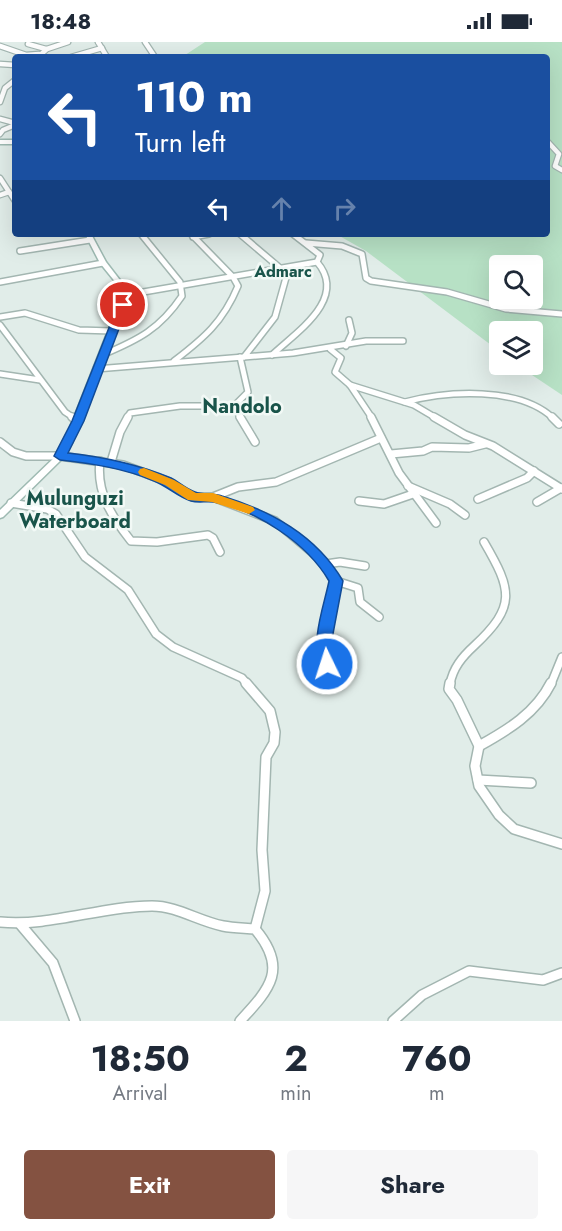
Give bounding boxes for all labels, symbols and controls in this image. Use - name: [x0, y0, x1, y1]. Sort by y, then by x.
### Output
- text: 18:48: [30, 5, 91, 37]
- text: 110 m: [135, 67, 253, 128]
- icon: left: [36, 78, 114, 156]
- text: Turn left: [135, 123, 225, 162]
- icon: left: [202, 192, 235, 225]
- icon: ahead: [265, 192, 298, 225]
- icon: right: [328, 192, 361, 225]
- map controls: [489, 255, 543, 375]
- button: search: [489, 255, 543, 309]
- district label: Admarc: [253, 260, 312, 283]
- pin: [97, 279, 148, 330]
- icon: arrive: [106, 288, 139, 321]
- button: layers: [489, 321, 543, 375]
- district label: Nandolo: [202, 392, 282, 421]
- district label: Mulunguzi Waterboard: [19, 484, 131, 536]
- position arrow: [295, 632, 359, 696]
- text: 18:50: [90, 1032, 190, 1084]
- text: 2: [284, 1032, 308, 1084]
- text: 760: [402, 1032, 472, 1084]
- text: Arrival: [113, 1079, 168, 1108]
- text: min: [280, 1079, 312, 1108]
- text: m: [429, 1079, 445, 1108]
- button: Exit: [24, 1150, 275, 1219]
- button: Share: [287, 1150, 538, 1219]

